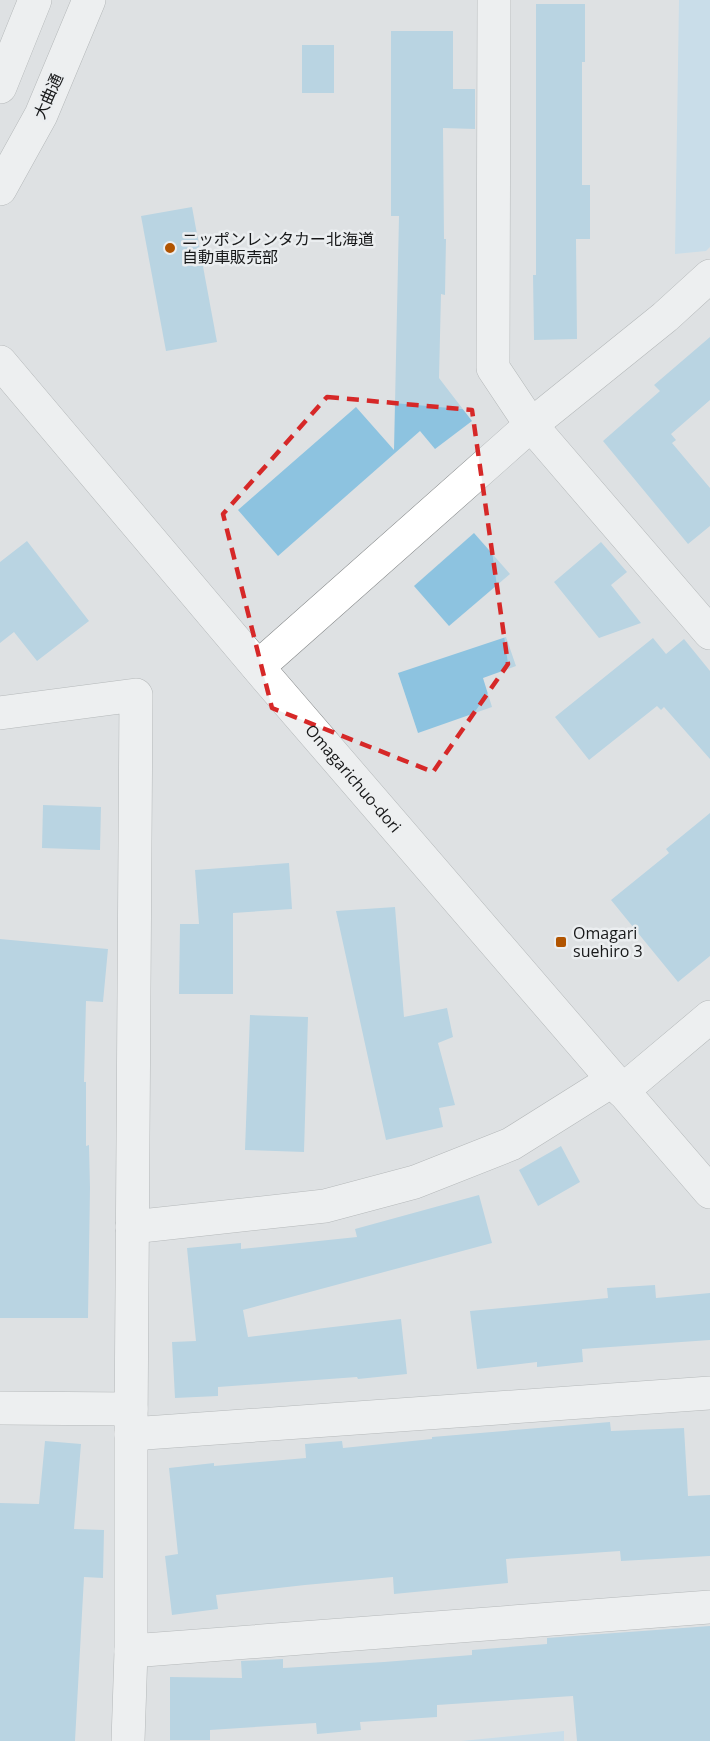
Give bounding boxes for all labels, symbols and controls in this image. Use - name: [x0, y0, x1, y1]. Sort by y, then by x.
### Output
- street label: 大曲通: [28, 70, 68, 122]
- place label: ニッポンレンタカー北海道 自動車販売部: [182, 228, 374, 268]
- marker: ニッポンレンタカー北海道 自動車販売部: [163, 241, 177, 255]
- street label: Omagarichuo-dori: [301, 719, 406, 837]
- place label: Omagari suehiro 3: [573, 922, 643, 962]
- marker: Omagari suehiro 3: [554, 935, 568, 949]

